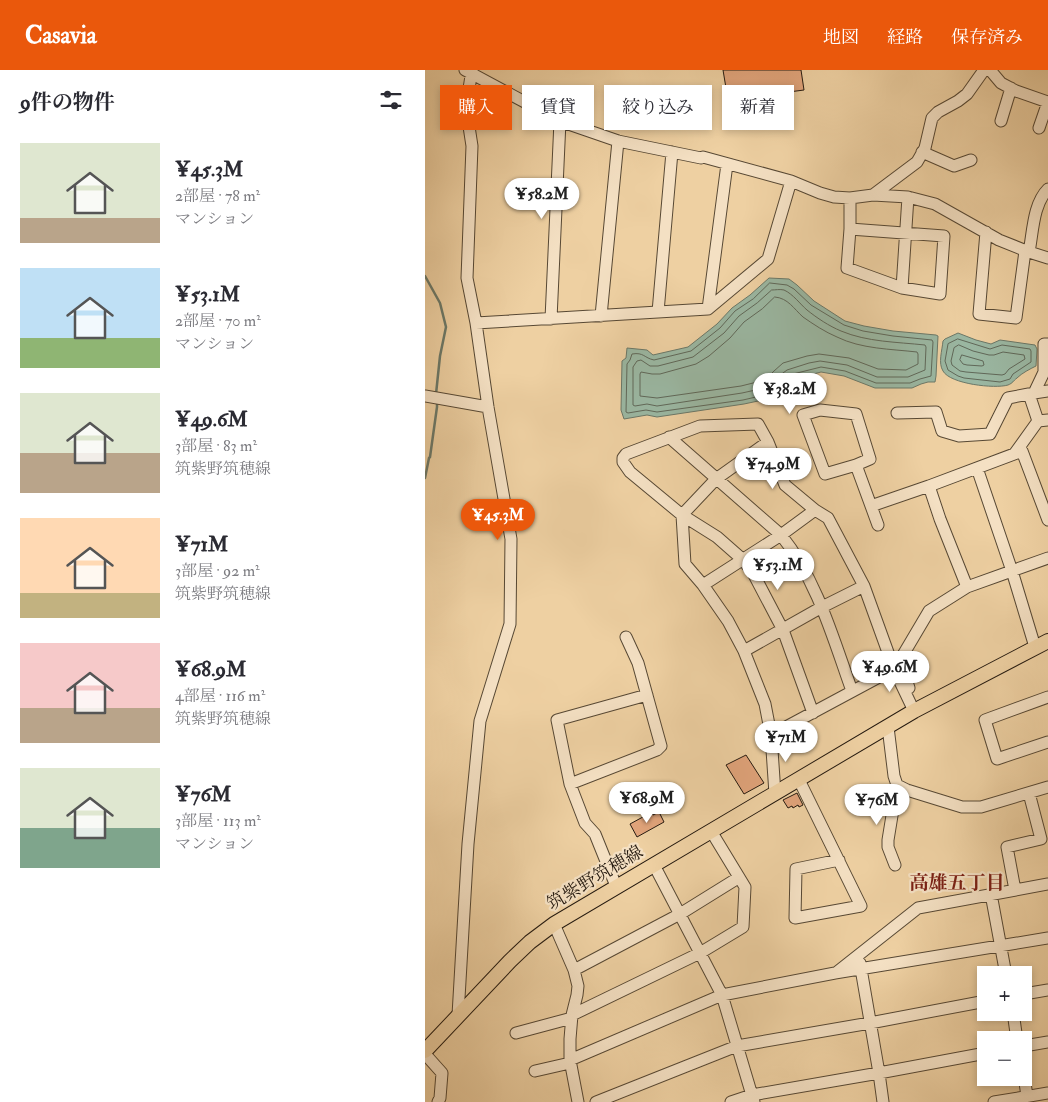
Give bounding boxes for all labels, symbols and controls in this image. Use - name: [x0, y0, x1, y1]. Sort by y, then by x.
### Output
- text: Casavia: [25, 20, 97, 51]
- text: 地図: [823, 26, 859, 49]
- text: 経路: [887, 26, 923, 49]
- text: 保存済み: [951, 26, 1023, 49]
- chip: 購入: [440, 85, 512, 130]
- chip: 賃貸: [522, 85, 594, 130]
- chip: 絞り込み: [604, 85, 712, 130]
- chip: 新着: [722, 85, 794, 130]
- icon: filters: [377, 86, 405, 114]
- text: 9件の物件: [20, 89, 115, 116]
- text: ¥45.3M: [175, 156, 243, 183]
- icon: home: [60, 163, 120, 223]
- pin: ¥58.2M: [501, 178, 583, 220]
- text: ¥58.2M: [515, 184, 569, 204]
- text: 2部屋 · 78 m²: [175, 186, 260, 206]
- text: マンション: [175, 209, 254, 229]
- text: ¥53.1M: [175, 281, 240, 308]
- icon: home: [60, 288, 120, 348]
- text: 2部屋 · 70 m²: [175, 311, 261, 331]
- text: マンション: [175, 334, 254, 354]
- pin: ¥38.2M: [749, 372, 831, 415]
- text: ¥38.2M: [764, 379, 816, 399]
- text: ¥49.6M: [175, 406, 248, 433]
- icon: home: [60, 413, 120, 473]
- text: 3部屋 · 83 m²: [175, 436, 257, 456]
- pin: ¥74.9M: [732, 448, 814, 490]
- text: ¥74.9M: [746, 454, 800, 474]
- text: 筑紫野筑穂線: [175, 459, 271, 479]
- pin: ¥45.3M: [457, 498, 539, 541]
- text: ¥45.3M: [472, 505, 524, 525]
- text: ¥71M: [175, 531, 228, 558]
- icon: home: [60, 538, 120, 598]
- pin: ¥53.1M: [737, 548, 819, 591]
- text: ¥53.1M: [753, 555, 803, 575]
- text: 3部屋 · 92 m²: [175, 561, 260, 581]
- text: 筑紫野筑穂線: [175, 584, 271, 604]
- pin: ¥49.6M: [849, 650, 931, 693]
- text: ¥68.9M: [175, 656, 246, 683]
- text: ¥49.6M: [862, 657, 918, 677]
- icon: home: [60, 663, 120, 723]
- text: 4部屋 · 116 m²: [175, 686, 265, 706]
- text: 筑紫野筑穂線: [175, 709, 271, 729]
- pin: ¥71M: [756, 720, 816, 763]
- text: ¥71M: [766, 727, 806, 747]
- text: ¥76M: [175, 781, 231, 808]
- pin: ¥68.9M: [606, 782, 688, 824]
- pin: ¥76M: [847, 784, 907, 826]
- icon: home: [60, 788, 120, 848]
- text: ¥68.9M: [620, 788, 674, 808]
- text: ¥76M: [856, 790, 898, 810]
- text: 3部屋 · 113 m²: [175, 811, 261, 831]
- text: マンション: [175, 834, 254, 854]
- street label: 筑紫野筑穂線: [543, 840, 647, 916]
- district label: 高雄五丁目: [909, 871, 1005, 895]
- map controls: [977, 966, 1032, 1086]
- button: +: [977, 966, 1032, 1021]
- button: −: [977, 1031, 1032, 1086]

